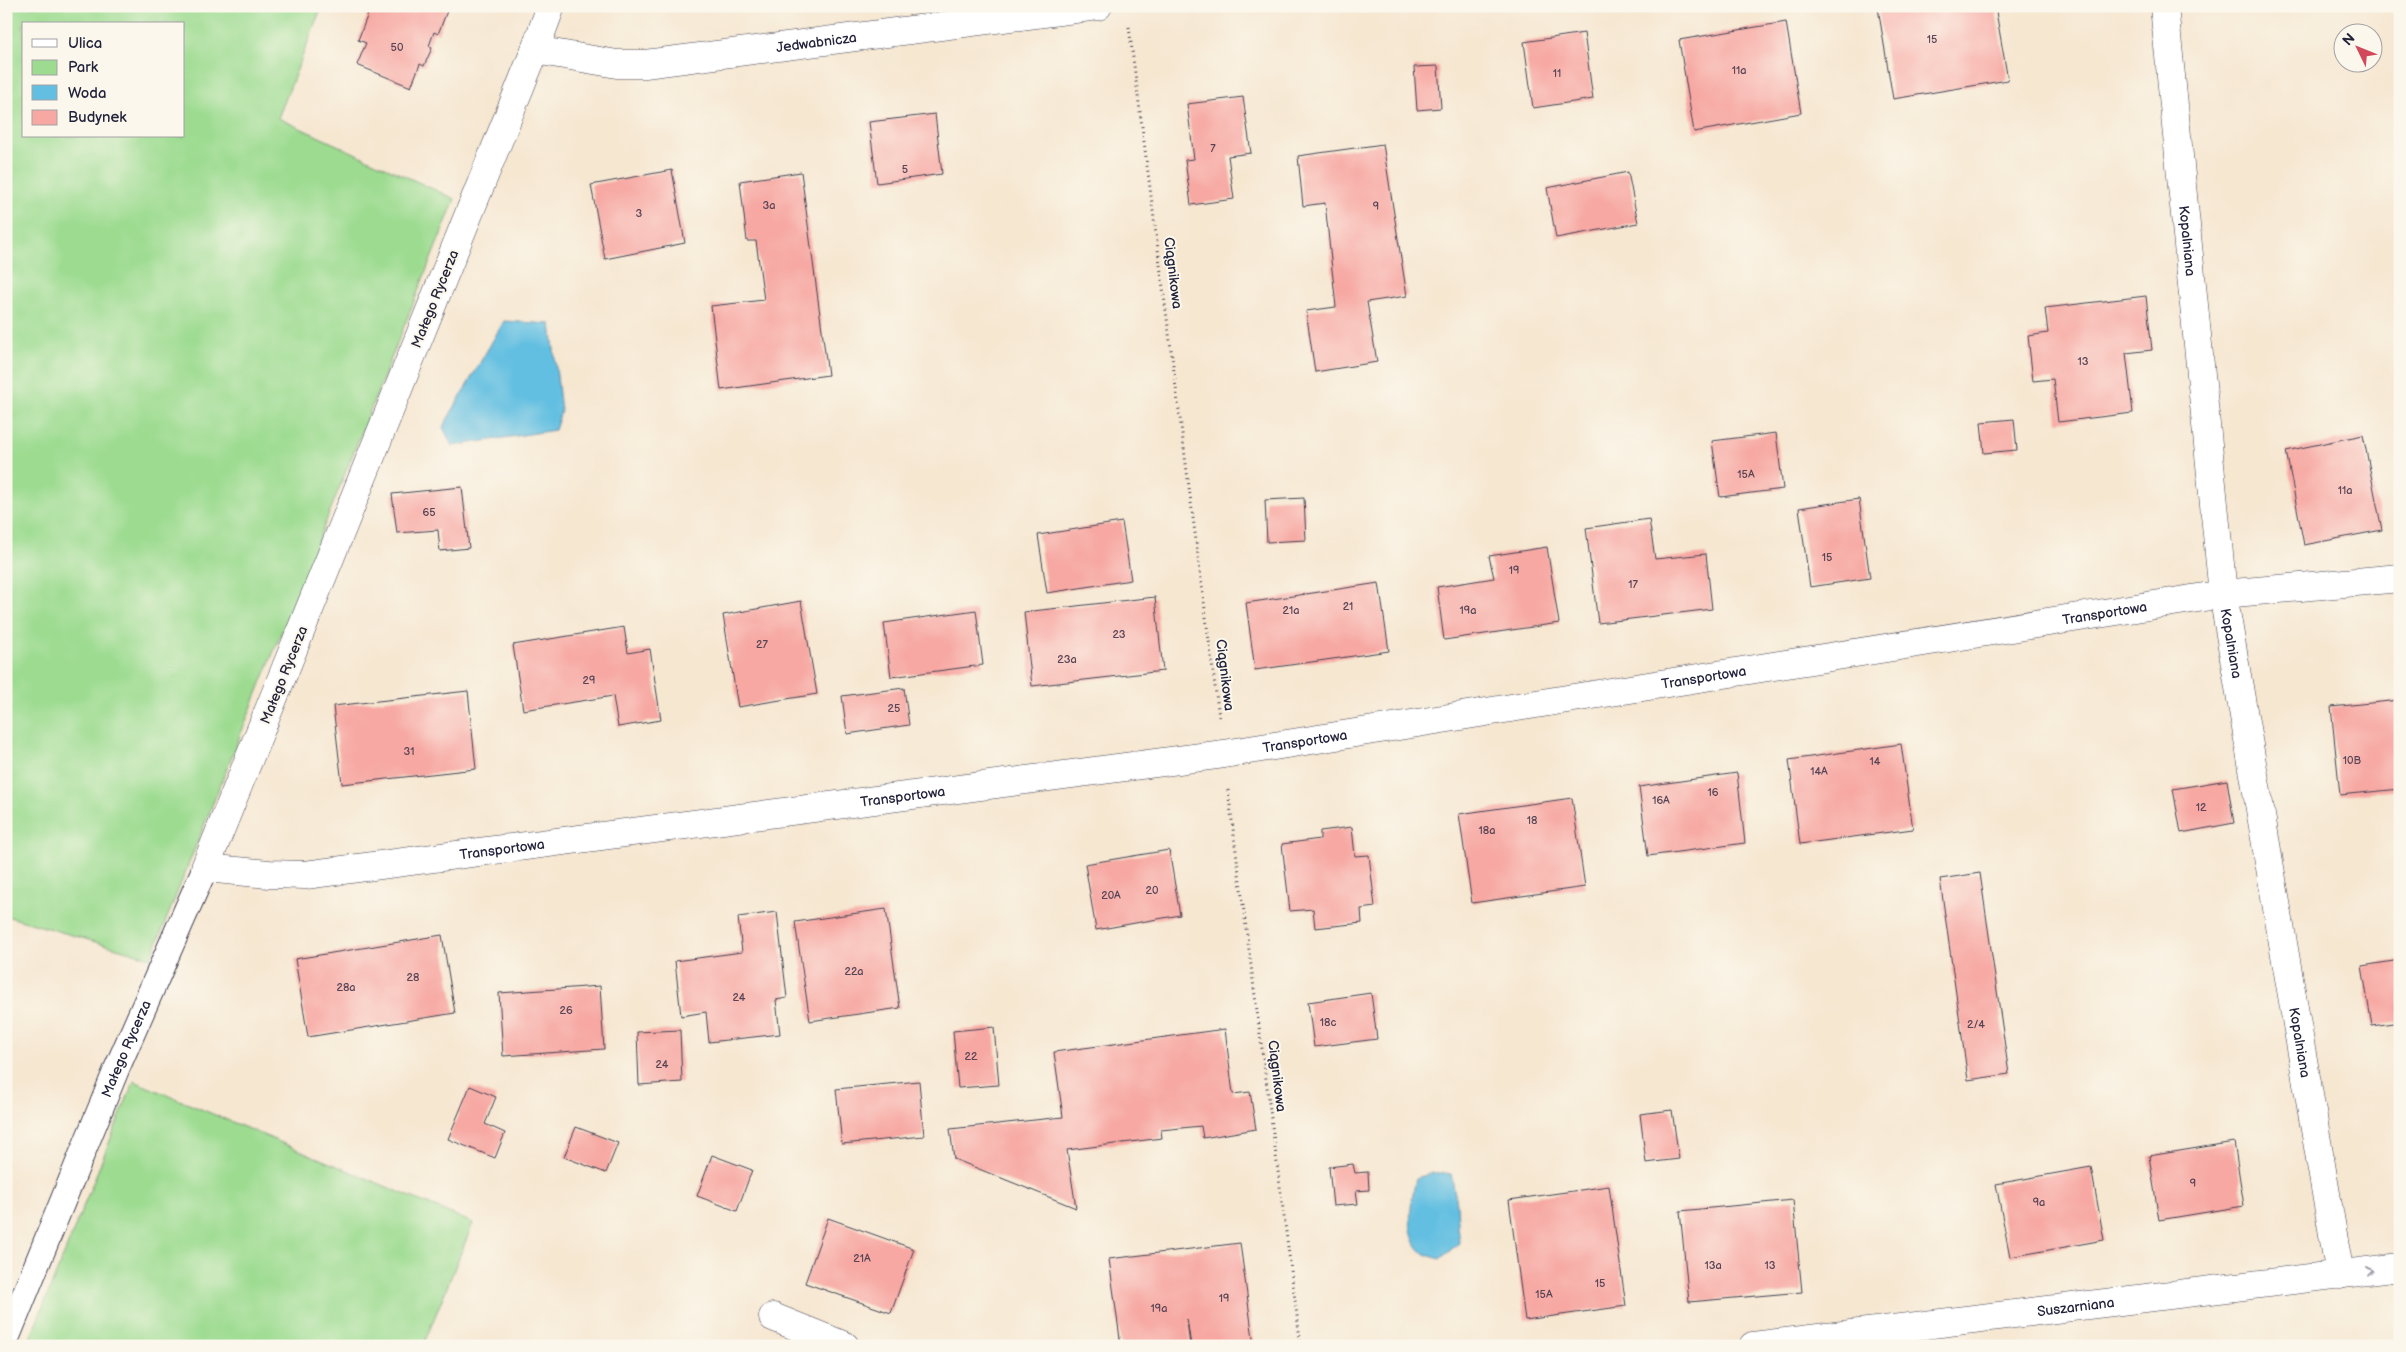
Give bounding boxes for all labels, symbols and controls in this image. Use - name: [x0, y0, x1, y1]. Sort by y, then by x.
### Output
- legend: [22, 22, 185, 138]
- north arrow: [2334, 22, 2384, 72]
- street label: Jedwabnicza: [775, 28, 858, 56]
- text: N: [2339, 30, 2359, 49]
- house number: 15: [1927, 33, 1937, 46]
- text: Ulica: [68, 34, 102, 53]
- house number: 50: [391, 41, 404, 54]
- text: Park: [68, 58, 99, 77]
- house number: 11a: [1732, 64, 1746, 77]
- house number: 11: [1553, 67, 1561, 80]
- text: Woda: [68, 84, 106, 103]
- text: Budynek: [68, 108, 127, 127]
- house number: 7: [1210, 142, 1216, 155]
- house number: 5: [902, 163, 908, 176]
- house number: 3a: [763, 199, 776, 212]
- house number: 9: [1373, 200, 1379, 213]
- street label: Kopalniana: [2176, 205, 2200, 277]
- house number: 3: [636, 207, 643, 220]
- street label: Ciągnikowa: [1160, 236, 1186, 310]
- street label: Małego Rycerza: [408, 248, 462, 350]
- house number: 13: [2077, 355, 2089, 368]
- house number: 15A: [1737, 468, 1755, 481]
- house number: 11a: [2338, 484, 2352, 497]
- house number: 65: [422, 506, 436, 519]
- house number: 15: [1822, 551, 1832, 564]
- house number: 19: [1509, 564, 1519, 577]
- house number: 17: [1628, 578, 1638, 591]
- street label: Transportowa: [2061, 598, 2148, 628]
- house number: 21: [1343, 600, 1353, 613]
- house number: 21a: [1283, 604, 1299, 617]
- house number: 19a: [1460, 604, 1476, 617]
- street label: Kopalniana: [2217, 607, 2246, 680]
- street label: Małego Rycerza: [257, 624, 311, 726]
- house number: 23: [1112, 628, 1126, 641]
- house number: 27: [756, 638, 769, 651]
- street label: Ciągnikowa: [1212, 638, 1238, 712]
- house number: 23a: [1057, 653, 1077, 666]
- street label: Transportowa: [1660, 662, 1747, 692]
- house number: 29: [583, 674, 595, 687]
- house number: 25: [888, 702, 900, 715]
- street label: Transportowa: [1261, 726, 1349, 756]
- house number: 31: [403, 745, 415, 758]
- house number: 10B: [2343, 754, 2362, 767]
- house number: 14: [1870, 755, 1881, 768]
- house number: 14A: [1810, 765, 1828, 778]
- street label: Transportowa: [859, 782, 946, 810]
- house number: 16: [1708, 786, 1719, 799]
- house number: 16A: [1652, 794, 1670, 807]
- house number: 12: [2196, 801, 2207, 814]
- house number: 18: [1527, 814, 1537, 827]
- house number: 18a: [1479, 824, 1495, 837]
- street label: Transportowa: [459, 835, 546, 863]
- house number: 20: [1146, 884, 1159, 897]
- house number: 20A: [1101, 889, 1121, 902]
- house number: 22a: [844, 965, 864, 978]
- house number: 28: [407, 971, 419, 984]
- house number: 28a: [336, 981, 356, 994]
- house number: 24: [732, 991, 746, 1004]
- street label: Małego Rycerza: [97, 997, 154, 1100]
- house number: 26: [559, 1004, 573, 1017]
- street label: Kopalniana: [2286, 1006, 2314, 1079]
- house number: 18c: [1320, 1016, 1336, 1029]
- house number: 2/4: [1967, 1018, 1985, 1031]
- street label: Ciągnikowa: [1264, 1039, 1290, 1113]
- house number: 22: [965, 1050, 978, 1063]
- house number: 24: [655, 1058, 669, 1071]
- house number: 9: [2190, 1177, 2196, 1190]
- house number: 9a: [2033, 1196, 2045, 1209]
- house number: 21A: [853, 1252, 871, 1265]
- house number: 13a: [1704, 1259, 1722, 1272]
- house number: 13: [1764, 1259, 1776, 1272]
- one-way arrow: [2366, 1266, 2374, 1277]
- house number: 15: [1595, 1277, 1605, 1290]
- house number: 15A: [1535, 1288, 1553, 1301]
- house number: 19: [1219, 1292, 1229, 1305]
- street label: Suszarniana: [2036, 1293, 2115, 1320]
- house number: 19a: [1151, 1302, 1167, 1315]

